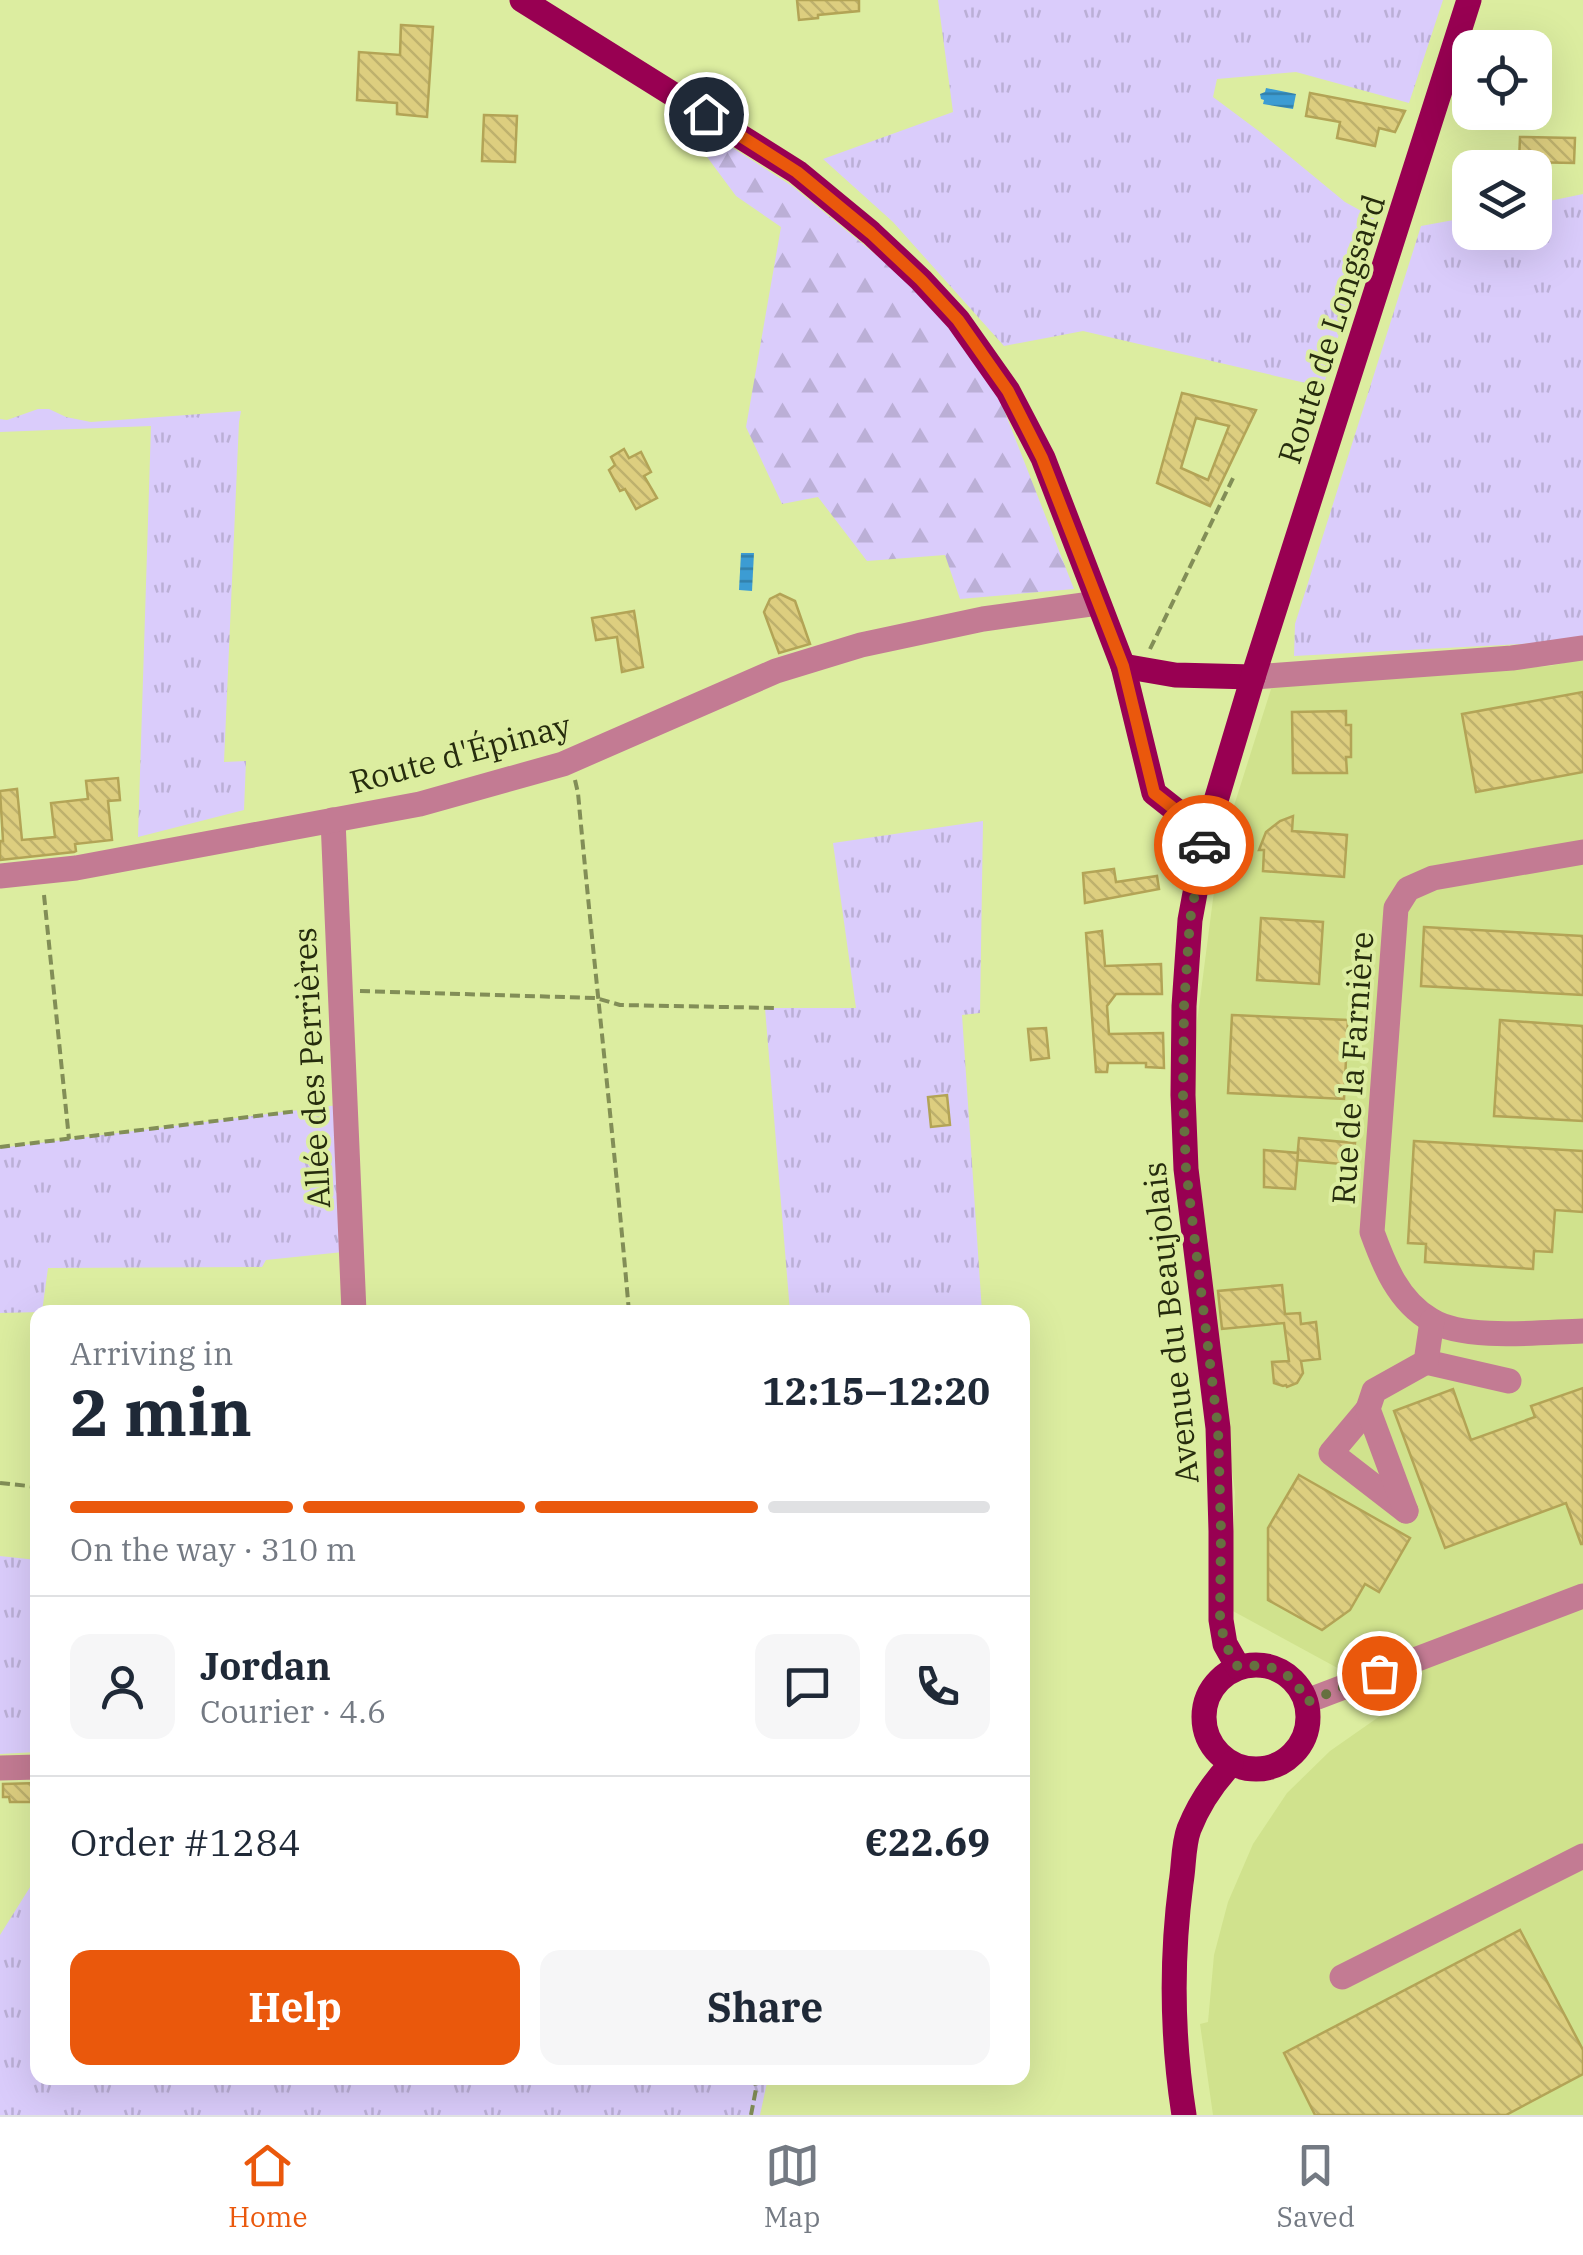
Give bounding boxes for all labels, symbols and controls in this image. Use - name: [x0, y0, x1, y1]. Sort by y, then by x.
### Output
- map controls: [1452, 30, 1552, 250]
- button: locate: [1452, 30, 1552, 130]
- pin: [664, 72, 749, 157]
- icon: home: [679, 87, 734, 142]
- button: layers: [1452, 150, 1552, 250]
- street label: Route de Longsard: [1268, 189, 1394, 469]
- street label: Route d'Épinay: [345, 703, 576, 803]
- courier: [1154, 795, 1254, 895]
- icon: car: [1177, 818, 1232, 873]
- street label: Allée des Perrières: [283, 926, 339, 1210]
- street label: Rue de la Farnière: [1322, 930, 1382, 1206]
- street label: Avenue du Beaujolais: [1132, 1160, 1208, 1486]
- text: Arriving in: [70, 1332, 233, 1374]
- text: 12:15–12:20: [762, 1366, 990, 1415]
- text: 2 min: [70, 1369, 252, 1454]
- text: On the way · 310 m: [70, 1528, 356, 1570]
- pin: [1337, 1631, 1422, 1716]
- button: person: [70, 1634, 175, 1739]
- button: chat: [755, 1634, 860, 1739]
- button: phone: [885, 1634, 990, 1739]
- text: Jordan: [200, 1641, 331, 1690]
- icon: bag: [1352, 1646, 1407, 1701]
- text: Courier · 4.6: [200, 1690, 386, 1732]
- text: Order #1284: [70, 1817, 301, 1866]
- text: €22.69: [864, 1817, 990, 1866]
- button: Help: [70, 1950, 520, 2065]
- button: Share: [540, 1950, 990, 2065]
- tab: Home: [228, 2138, 308, 2235]
- tab: Map: [764, 2138, 821, 2235]
- tab: Saved: [1277, 2138, 1355, 2235]

